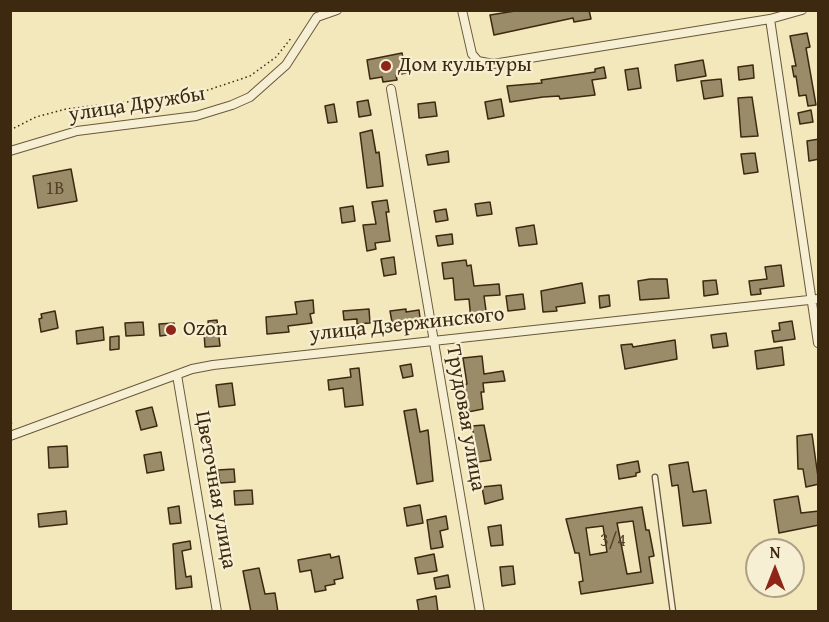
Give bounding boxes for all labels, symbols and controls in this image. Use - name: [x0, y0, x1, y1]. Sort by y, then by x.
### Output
- place label: Дом культуры: [398, 53, 532, 79]
- marker: Дом культуры: [379, 59, 393, 73]
- street label: улица Дружбы: [67, 82, 207, 128]
- house number: 1В: [46, 178, 64, 200]
- street label: улица Дзержинского: [308, 302, 506, 348]
- place label: Ozon: [183, 317, 227, 343]
- marker: Ozon: [164, 323, 178, 337]
- street label: Трудовая улица: [440, 343, 490, 493]
- street label: Цветочная улица: [189, 409, 241, 571]
- house number: 3/4: [600, 530, 626, 552]
- north arrow: [745, 538, 805, 598]
- text: N: [770, 540, 780, 564]

